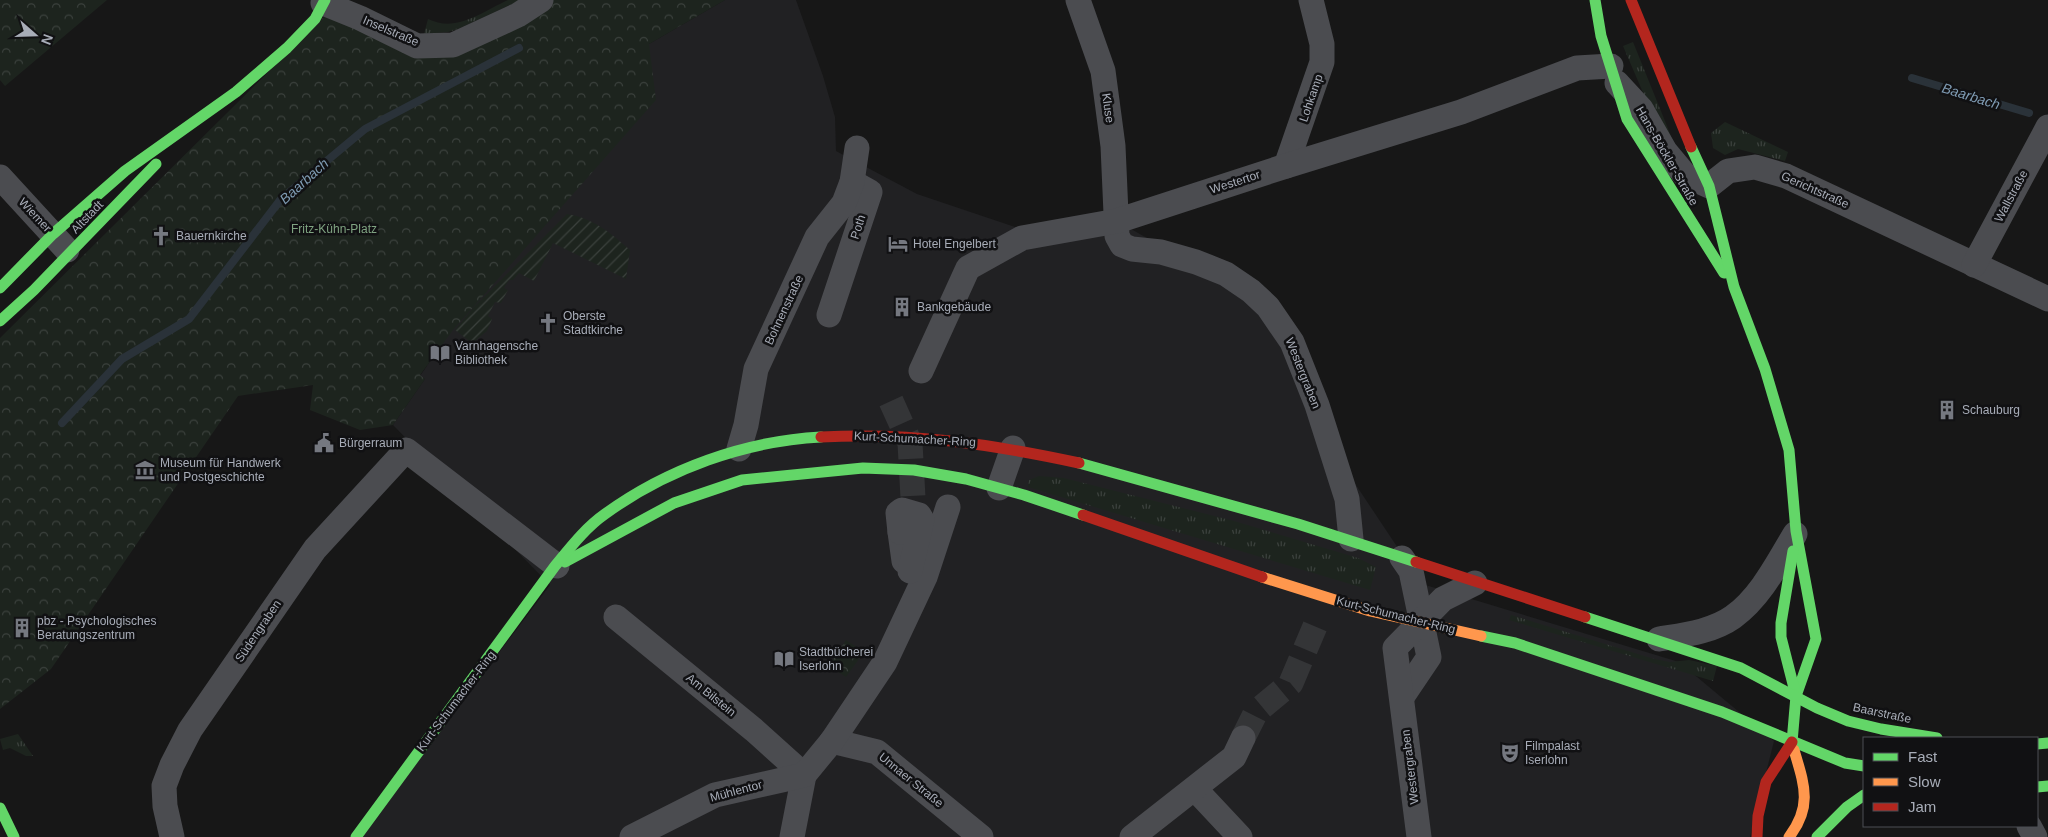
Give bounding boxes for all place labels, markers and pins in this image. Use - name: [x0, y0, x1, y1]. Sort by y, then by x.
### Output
- church icon: Bauernkirche: [150, 225, 172, 247]
- place label: Bauernkirche: [176, 229, 247, 243]
- hotel icon: Hotel Engelbert: [887, 233, 909, 255]
- place label: Hotel Engelbert: [913, 237, 996, 251]
- building icon: Bankgebäude: [891, 296, 913, 318]
- place label: Bankgebäude: [917, 300, 991, 314]
- place label: Oberste Stadtkirche: [563, 309, 623, 337]
- church icon: Oberste Stadtkirche: [537, 312, 559, 334]
- place label: Varnhagensche Bibliothek: [455, 339, 539, 367]
- library icon: Varnhagensche Bibliothek: [429, 342, 451, 364]
- building icon: Schauburg: [1936, 399, 1958, 421]
- place label: Schauburg: [1962, 403, 2020, 417]
- public building icon: Bürgerraum: [313, 432, 335, 454]
- place label: Bürgerraum: [339, 436, 402, 450]
- place label: Museum für Handwerk und Postgeschichte: [160, 456, 282, 484]
- museum icon: Museum für Handwerk und Postgeschichte: [134, 459, 156, 481]
- place label: pbz - Psychologisches Beratungszentrum: [37, 614, 156, 642]
- building icon: pbz - Psychologisches Beratungszentrum: [11, 617, 33, 639]
- place label: Stadtbücherei Iserlohn: [799, 645, 873, 673]
- library icon: Stadtbücherei Iserlohn: [773, 648, 795, 670]
- place label: Filmpalast Iserlohn: [1525, 739, 1580, 767]
- theatre icon: Filmpalast Iserlohn: [1499, 742, 1521, 764]

